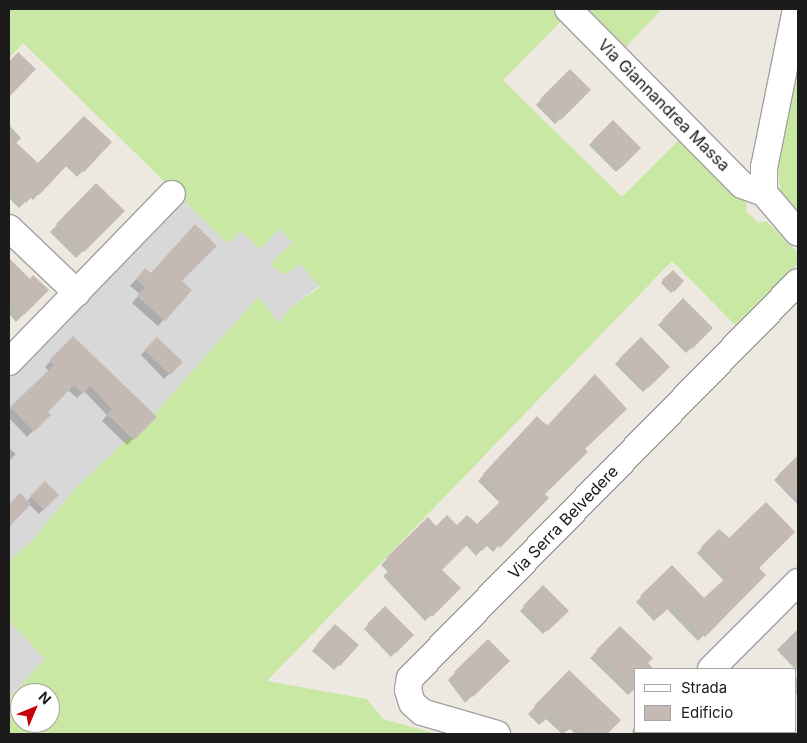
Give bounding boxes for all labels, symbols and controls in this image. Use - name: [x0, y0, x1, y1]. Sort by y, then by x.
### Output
- street label: Via Giannandrea Massa: [594, 35, 734, 175]
- street label: Via Serra Belvedere: [504, 461, 622, 583]
- legend: [634, 668, 797, 733]
- text: Strada: [681, 678, 727, 697]
- north arrow: [10, 683, 60, 733]
- text: N: [35, 688, 55, 708]
- text: Edificio: [681, 703, 733, 722]

